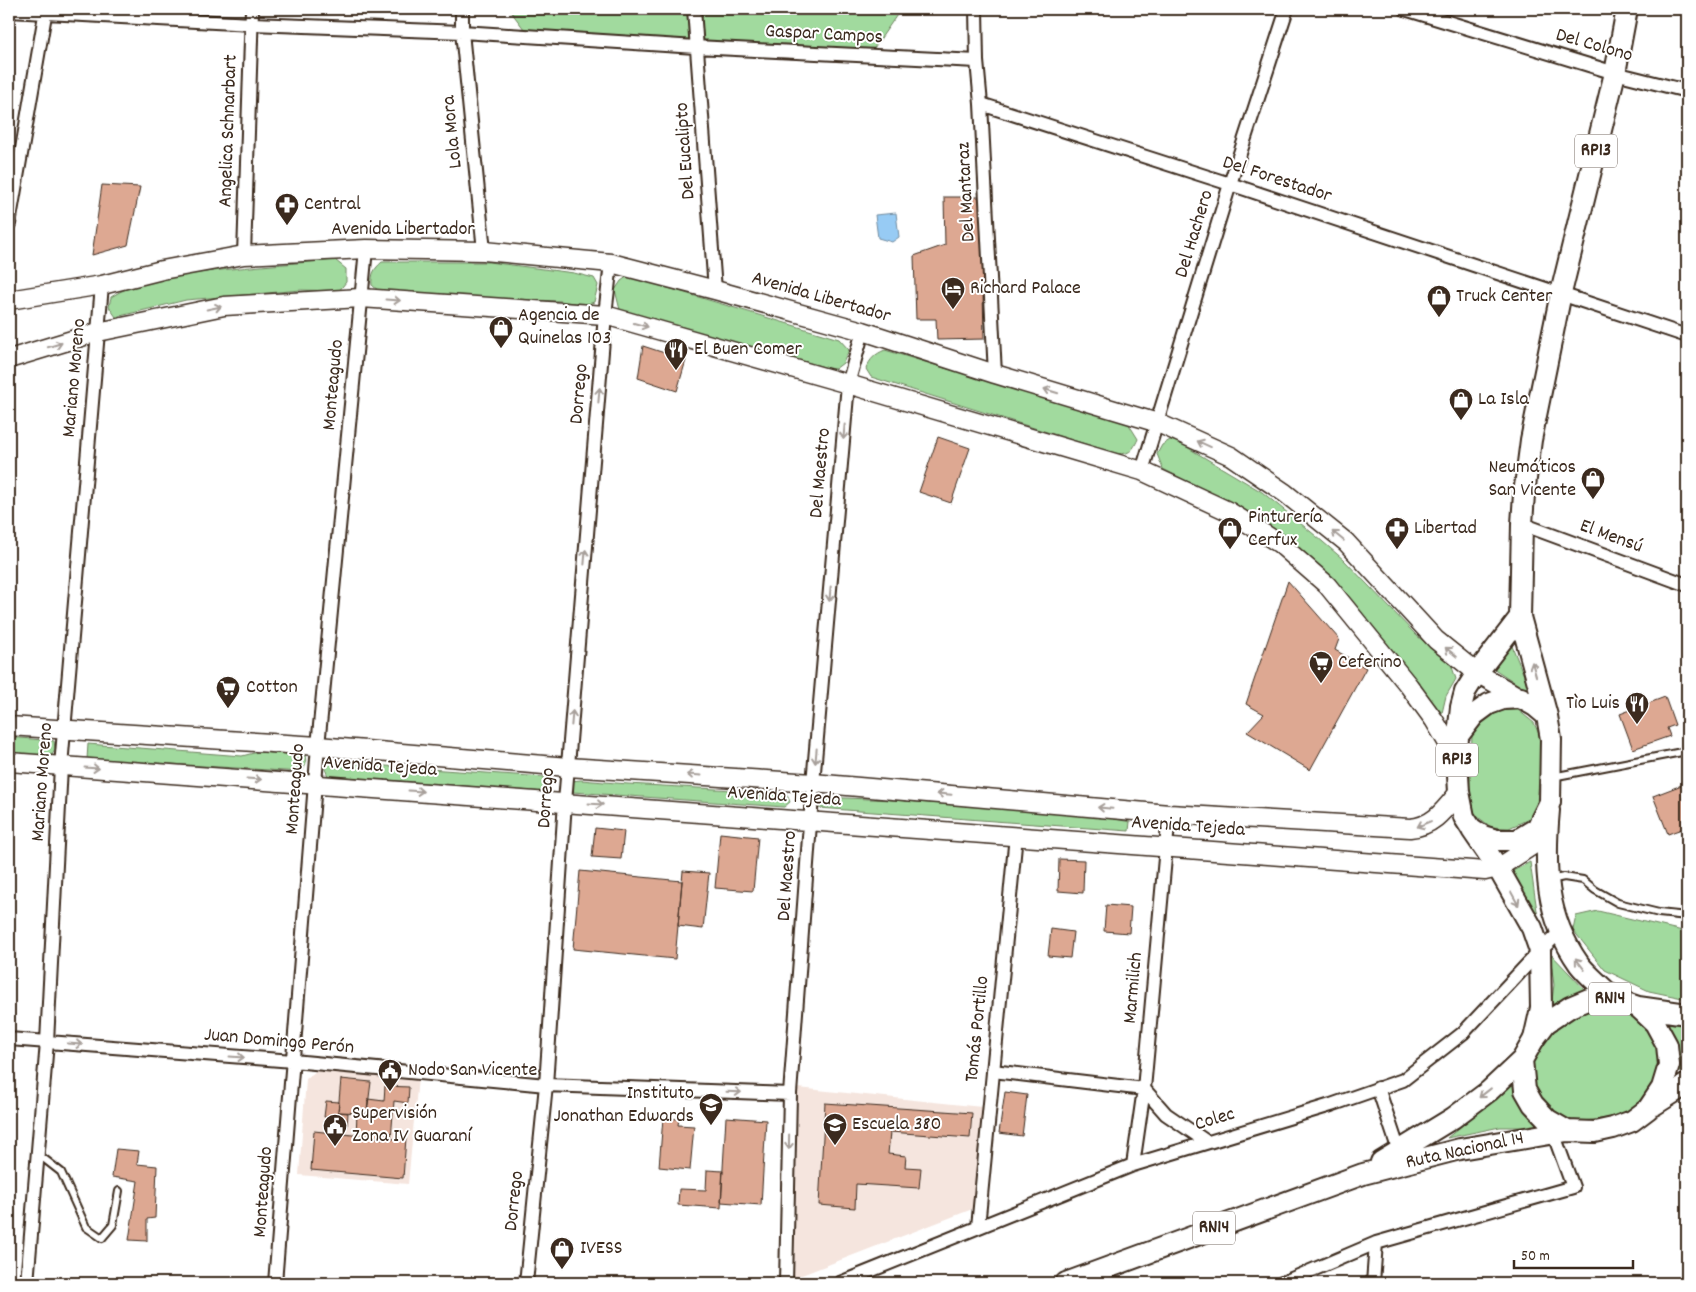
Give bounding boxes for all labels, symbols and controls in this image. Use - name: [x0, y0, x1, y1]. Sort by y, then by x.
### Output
- street label: Gaspar Campos: [764, 18, 884, 52]
- street label: Del Colono: [1552, 22, 1636, 70]
- street label: Angelica Schnarbart: [212, 54, 246, 208]
- street label: Lola Mora: [435, 94, 471, 170]
- street label: Del Eucalipto: [669, 101, 703, 201]
- road number: RP13: [1575, 134, 1617, 168]
- street label: Del Mantaraz: [950, 141, 984, 243]
- street label: Del Forestador: [1219, 149, 1336, 211]
- street label: Del Hachero: [1168, 187, 1222, 281]
- place label: Central: [304, 191, 361, 219]
- pharmacy icon: Central: [274, 192, 300, 226]
- street label: Avenida Libertador: [331, 216, 475, 244]
- street label: Avenida Libertador: [748, 265, 894, 331]
- place label: Richard Palace: [970, 275, 1081, 303]
- hotel icon: Richard Palace: [940, 276, 966, 310]
- place label: Truck Center: [1456, 283, 1553, 311]
- shop icon: Truck Center: [1426, 284, 1452, 318]
- one-way arrow: [385, 295, 401, 304]
- place label: Agencia de Quinelas 103: [518, 302, 611, 353]
- one-way arrow: [205, 303, 221, 312]
- shop icon: Agencia de Quinelas 103: [488, 315, 514, 349]
- street label: Mariano Moreno: [56, 317, 94, 439]
- one-way arrow: [633, 321, 649, 331]
- place label: El Buen Comer: [694, 336, 802, 364]
- restaurant icon: El Buen Comer: [663, 337, 689, 371]
- street label: Monteagudo: [316, 338, 352, 432]
- one-way arrow: [47, 339, 63, 349]
- street label: Dorrego: [563, 363, 597, 425]
- one-way arrow: [1043, 386, 1059, 396]
- place label: La Isla: [1478, 386, 1530, 414]
- one-way arrow: [594, 387, 603, 403]
- shop icon: La Isla: [1448, 387, 1474, 421]
- one-way arrow: [839, 424, 849, 440]
- street label: Del Maestro: [803, 427, 839, 519]
- one-way arrow: [1197, 439, 1212, 448]
- place label: Neumáticos San Vicente: [1488, 454, 1576, 505]
- shop icon: Neumáticos San Vicente: [1580, 466, 1606, 500]
- place label: Pinturería Cerfux: [1248, 504, 1323, 555]
- street label: El Mensú: [1576, 513, 1646, 561]
- place label: Libertad: [1414, 515, 1477, 543]
- shop icon: Pinturería Cerfux: [1217, 516, 1243, 550]
- pharmacy icon: Libertad: [1384, 516, 1410, 550]
- one-way arrow: [1332, 530, 1345, 541]
- one-way arrow: [580, 549, 590, 565]
- one-way arrow: [825, 586, 834, 602]
- one-way arrow: [1445, 646, 1458, 657]
- place label: Ceferino: [1338, 649, 1402, 677]
- supermarket icon: Ceferino: [1308, 650, 1334, 684]
- one-way arrow: [1529, 662, 1539, 678]
- place label: Cotton: [246, 674, 298, 702]
- supermarket icon: Cotton: [215, 675, 241, 709]
- place label: Tìo Luis: [1566, 690, 1620, 718]
- restaurant icon: Tìo Luis: [1624, 691, 1650, 725]
- one-way arrow: [567, 711, 577, 727]
- street label: Mariano Moreno: [25, 721, 61, 842]
- street label: Monteagudo: [279, 743, 313, 835]
- road number: RP13: [1436, 744, 1478, 776]
- one-way arrow: [811, 748, 820, 764]
- street label: Avenida Tejeda: [322, 749, 438, 785]
- one-way arrow: [84, 763, 100, 772]
- street label: Dorrego: [531, 767, 563, 829]
- one-way arrow: [687, 771, 703, 780]
- one-way arrow: [246, 775, 262, 784]
- street label: Avenida Tejeda: [726, 779, 842, 815]
- one-way arrow: [408, 786, 424, 796]
- one-way arrow: [936, 789, 952, 799]
- one-way arrow: [588, 800, 604, 809]
- one-way arrow: [1098, 804, 1114, 813]
- street label: Avenida Tejeda: [1130, 809, 1246, 845]
- one-way arrow: [1417, 820, 1432, 830]
- street label: Del Maestro: [771, 830, 805, 922]
- one-way arrow: [1511, 891, 1521, 905]
- street label: Marmilich: [1117, 951, 1151, 1025]
- one-way arrow: [1575, 958, 1586, 971]
- street label: Tomás Portillo: [959, 974, 998, 1084]
- road number: RN14: [1589, 982, 1631, 1016]
- street label: Juan Domingo Perón: [203, 1021, 355, 1063]
- one-way arrow: [67, 1040, 83, 1049]
- one-way arrow: [229, 1052, 245, 1061]
- place label: Nodo San Vicente: [408, 1057, 537, 1085]
- public building icon: Nodo San Vicente: [377, 1058, 403, 1092]
- place label: Instituto Jonathan Edwards: [554, 1080, 694, 1131]
- one-way arrow: [726, 1087, 742, 1096]
- one-way arrow: [1479, 1087, 1492, 1098]
- school or university icon: Instituto Jonathan Edwards: [698, 1092, 724, 1126]
- place label: Supervisión Zona IV Guaraní: [352, 1100, 472, 1151]
- street label: Colec: [1192, 1101, 1238, 1139]
- place label: Escuela 380: [852, 1111, 941, 1139]
- school or university icon: Escuela 380: [822, 1112, 848, 1146]
- public building icon: Supervisión Zona IV Guaraní: [322, 1113, 348, 1147]
- street label: Ruta Nacional 14: [1403, 1125, 1527, 1177]
- one-way arrow: [784, 1134, 794, 1150]
- street label: Monteagudo: [247, 1146, 281, 1238]
- street label: Dorrego: [498, 1169, 532, 1233]
- road number: RN14: [1193, 1212, 1235, 1244]
- place label: IVESS: [580, 1235, 623, 1263]
- shop icon: IVESS: [549, 1236, 575, 1270]
- scale bar: [1514, 1237, 1632, 1269]
- text: 50 m: [1521, 1246, 1550, 1268]

